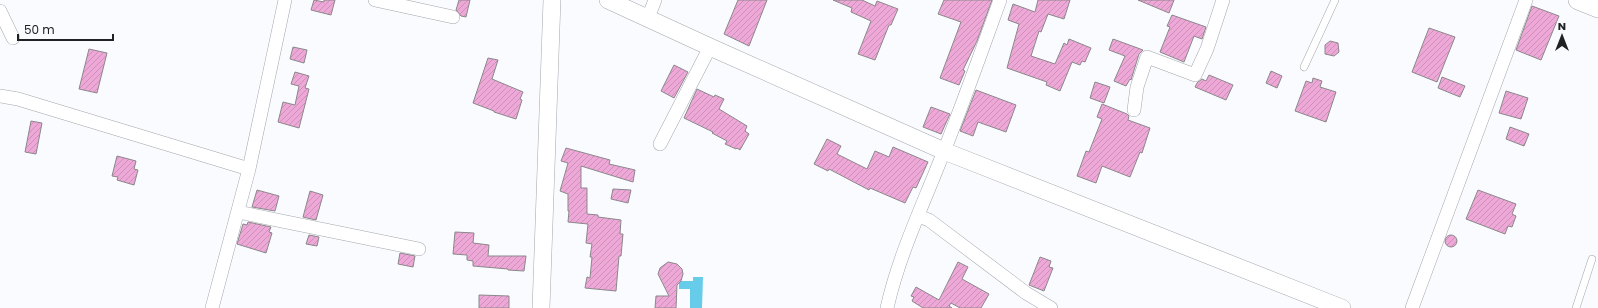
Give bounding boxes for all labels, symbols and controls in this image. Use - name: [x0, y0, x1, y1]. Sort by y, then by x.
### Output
- scale bar: [18, 16, 113, 42]
- north arrow: [1542, 16, 1582, 56]
- text: N: [1558, 18, 1566, 34]
- text: 50 m: [24, 21, 55, 38]

